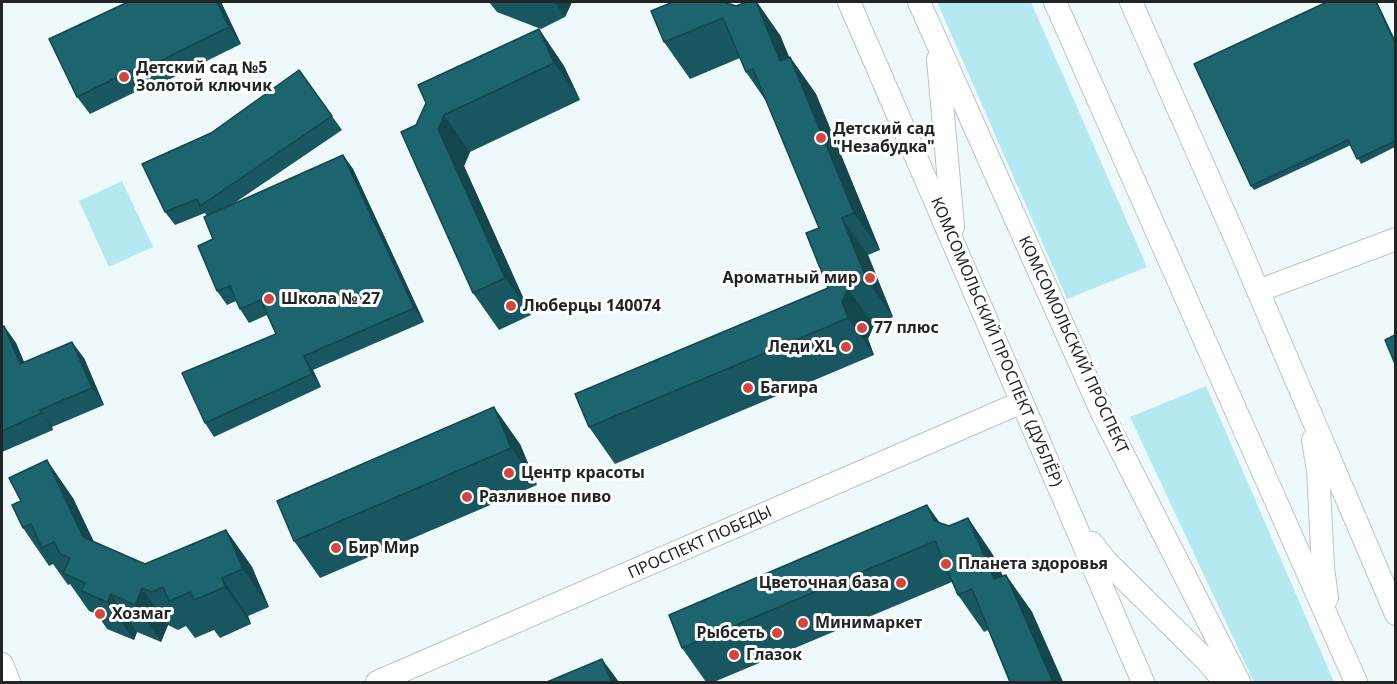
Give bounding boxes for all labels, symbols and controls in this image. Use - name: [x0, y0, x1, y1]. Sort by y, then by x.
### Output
- place label: Детский сад №5 Золотой ключик: [136, 58, 272, 96]
- marker: Детский сад №5 Золотой ключик: [117, 70, 131, 84]
- place label: Детский сад "Незабудка": [833, 119, 935, 157]
- marker: Детский сад "Незабудка": [814, 131, 828, 145]
- street label: КОМСОМОЛЬСКИЙ ПРОСПЕКТ (ДУБЛЁР): [926, 194, 1066, 490]
- street label: КОМСОМОЛЬСКИЙ ПРОСПЕКТ: [1014, 233, 1132, 457]
- place label: Ароматный мир: [723, 268, 858, 288]
- marker: Ароматный мир: [863, 271, 877, 285]
- place label: Школа № 27: [281, 289, 380, 309]
- marker: Школа № 27: [262, 292, 276, 306]
- place label: Люберцы 140074: [523, 296, 661, 316]
- marker: Люберцы 140074: [504, 299, 518, 313]
- place label: 77 плюс: [874, 318, 939, 338]
- marker: 77 плюс: [855, 321, 869, 335]
- place label: Леди XL: [768, 337, 834, 357]
- marker: Леди XL: [839, 340, 853, 354]
- place label: Багира: [760, 378, 818, 398]
- marker: Багира: [741, 381, 755, 395]
- place label: Центр красоты: [521, 463, 645, 483]
- marker: Центр красоты: [502, 466, 516, 480]
- place label: Разливное пиво: [479, 487, 611, 507]
- marker: Разливное пиво: [460, 490, 474, 504]
- street label: ПРОСПЕКТ ПОБЕДЫ: [625, 503, 775, 583]
- place label: Бир Мир: [348, 538, 420, 558]
- marker: Бир Мир: [329, 541, 343, 555]
- place label: Планета здоровья: [958, 554, 1108, 574]
- marker: Планета здоровья: [939, 557, 953, 571]
- place label: Цветочная база: [759, 573, 889, 593]
- marker: Цветочная база: [894, 576, 908, 590]
- place label: Хозмаг: [112, 604, 171, 624]
- marker: Хозмаг: [93, 607, 107, 621]
- place label: Минимаркет: [815, 613, 922, 633]
- marker: Минимаркет: [796, 616, 810, 630]
- place label: Рыбсеть: [696, 623, 765, 643]
- marker: Рыбсеть: [770, 626, 784, 640]
- place label: Глазок: [746, 645, 802, 665]
- marker: Глазок: [727, 648, 741, 662]

